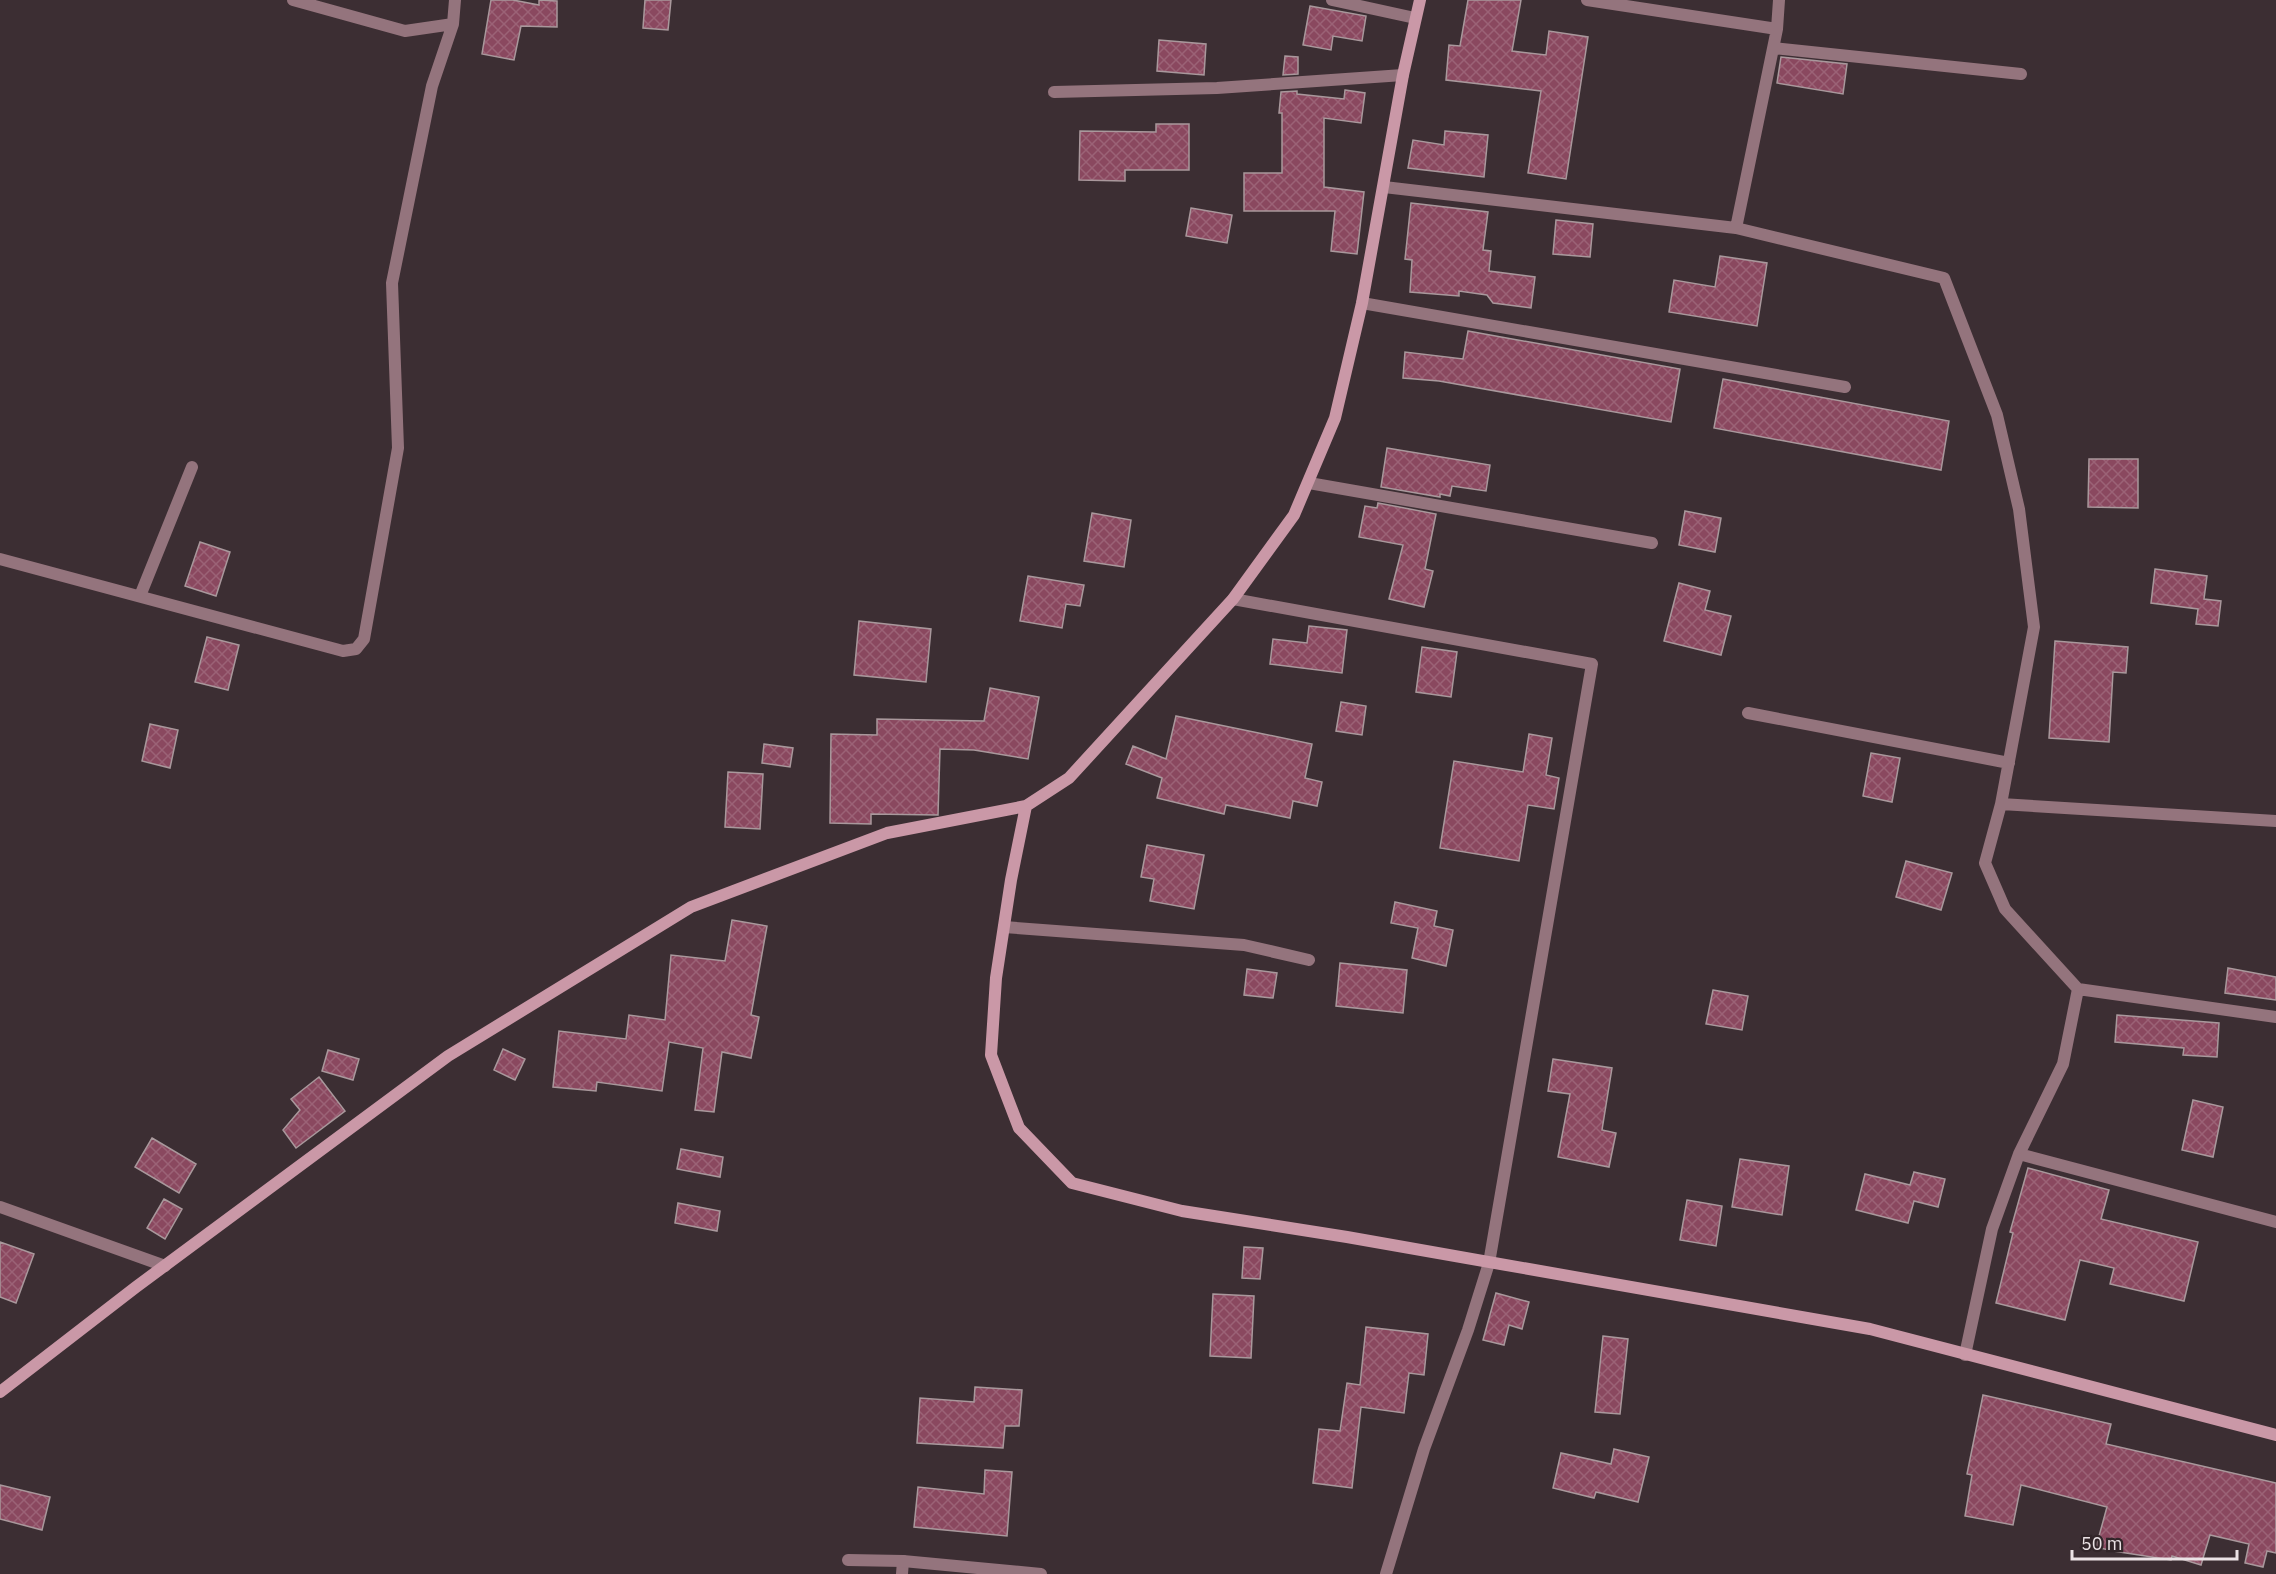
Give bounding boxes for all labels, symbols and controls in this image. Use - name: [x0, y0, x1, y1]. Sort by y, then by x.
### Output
- scale bar: [2072, 1523, 2237, 1561]
- text: 50 m: [2081, 1532, 2123, 1555]

